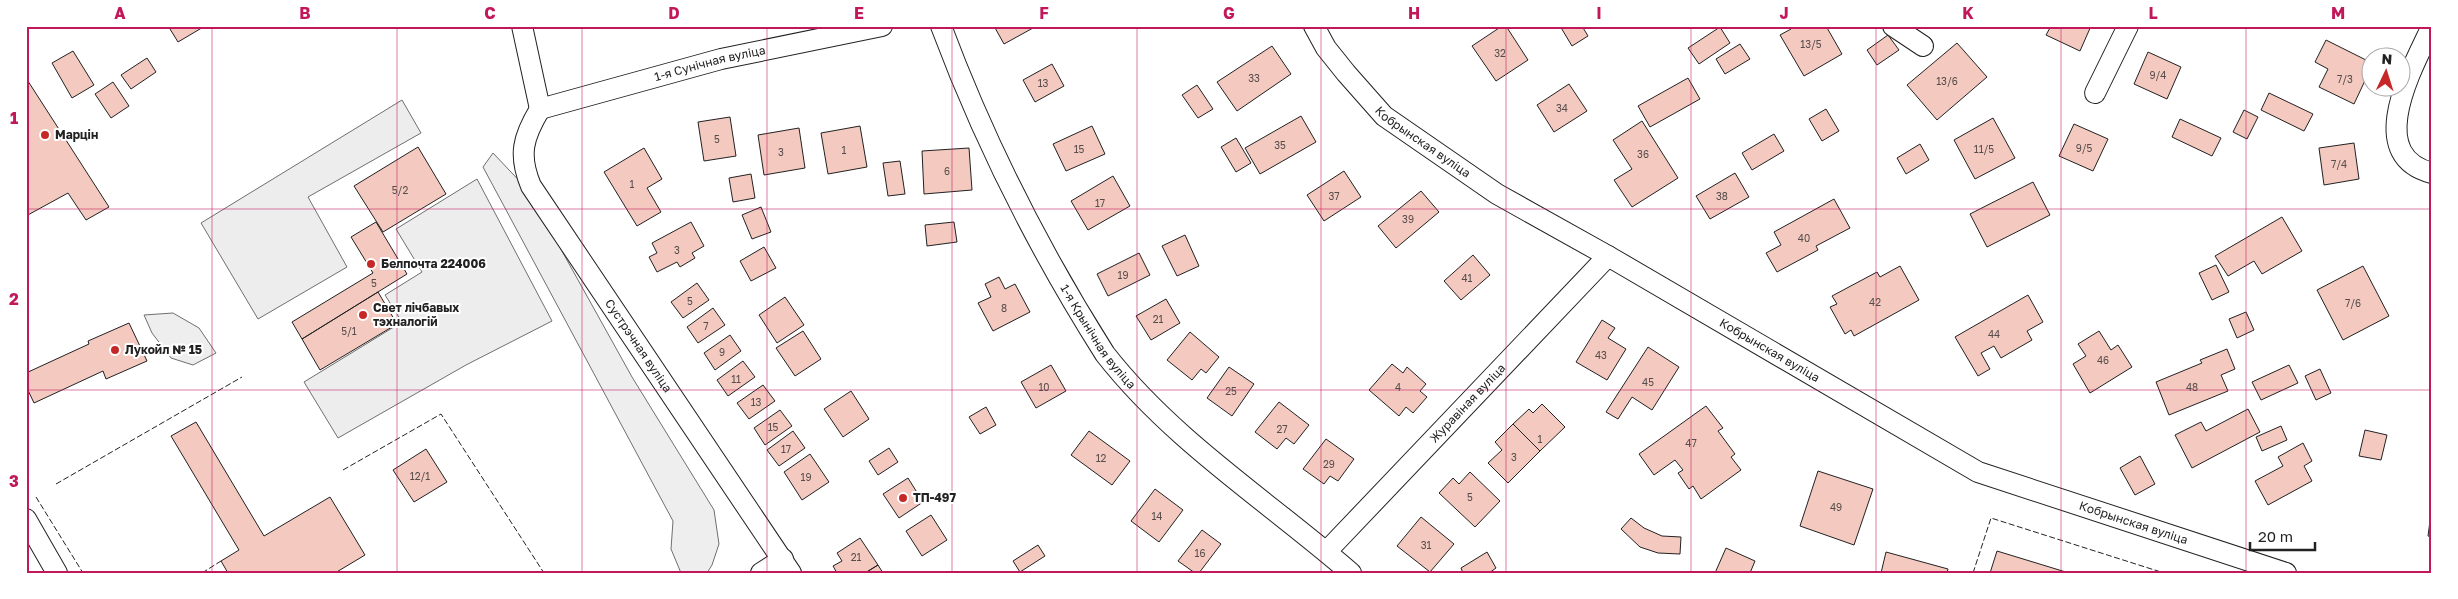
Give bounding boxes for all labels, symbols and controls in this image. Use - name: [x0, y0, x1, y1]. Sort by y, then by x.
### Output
- text: A: [114, 3, 126, 23]
- text: B: [299, 3, 311, 23]
- text: C: [484, 3, 496, 23]
- text: D: [668, 3, 680, 23]
- text: E: [854, 3, 864, 23]
- text: F: [1039, 3, 1049, 23]
- text: G: [1223, 3, 1235, 23]
- text: H: [1408, 3, 1420, 23]
- text: I: [1596, 3, 1602, 23]
- text: J: [1779, 3, 1789, 23]
- text: K: [1962, 3, 1974, 23]
- text: L: [2148, 3, 2158, 23]
- text: M: [2331, 3, 2345, 23]
- house number: 13/5: [1800, 38, 1822, 50]
- street label: 1-я Сунічная вуліца: [653, 42, 767, 84]
- house number: 32: [1494, 47, 1506, 59]
- north arrow: [2360, 48, 2410, 98]
- text: N: [2381, 50, 2393, 67]
- house number: 9/4: [2150, 69, 2166, 81]
- house number: 33: [1248, 72, 1260, 84]
- house number: 7/3: [2337, 73, 2353, 85]
- house number: 13/6: [1936, 75, 1958, 87]
- house number: 13: [1038, 77, 1048, 89]
- house number: 34: [1556, 102, 1568, 114]
- street label: Кобрынская вуліца: [1372, 103, 1474, 180]
- text: 1: [10, 108, 18, 128]
- place label: Марцін: [55, 127, 98, 142]
- marker: Марцін: [39, 129, 51, 141]
- house number: 5: [714, 133, 720, 145]
- house number: 35: [1274, 139, 1286, 151]
- house number: 9/5: [2076, 142, 2093, 154]
- house number: 15: [1074, 143, 1085, 155]
- house number: 11/5: [1974, 143, 1994, 155]
- house number: 1: [842, 144, 847, 156]
- house number: 3: [778, 146, 784, 158]
- house number: 36: [1637, 148, 1649, 160]
- house number: 7/4: [2331, 158, 2347, 170]
- house number: 6: [944, 165, 950, 177]
- house number: 1: [630, 178, 635, 190]
- house number: 5/2: [392, 184, 408, 196]
- house number: 37: [1328, 190, 1340, 202]
- house number: 38: [1716, 190, 1728, 202]
- house number: 17: [1095, 197, 1105, 209]
- house number: 39: [1402, 213, 1414, 225]
- house number: 40: [1798, 232, 1810, 244]
- house number: 3: [674, 244, 680, 256]
- place label: Белпочта 224006: [381, 256, 486, 271]
- marker: Белпочта 224006: [365, 258, 377, 270]
- house number: 19: [1118, 269, 1128, 281]
- house number: 41: [1462, 272, 1473, 284]
- house number: 5: [371, 277, 377, 289]
- street label: 1-я Крынічная вуліца: [1057, 281, 1139, 392]
- text: 2: [9, 289, 19, 309]
- house number: 5: [687, 295, 693, 307]
- street label: Сустрэчная вуліца: [602, 296, 675, 395]
- house number: 42: [1869, 296, 1881, 308]
- house number: 7/6: [2345, 297, 2361, 309]
- place label: Свет лічбавых тэхналогій: [373, 300, 459, 329]
- house number: 8: [1001, 302, 1007, 314]
- marker: Свет лічбавых тэхналогій: [357, 309, 369, 321]
- house number: 21: [1153, 313, 1163, 325]
- street label: Кобрынская вуліца: [1717, 315, 1823, 385]
- house number: 7: [703, 320, 709, 332]
- house number: 5/1: [341, 325, 357, 337]
- house number: 44: [1988, 328, 2000, 340]
- place label: Лукойл № 15: [125, 342, 202, 357]
- marker: Лукойл № 15: [109, 344, 121, 356]
- house number: 9: [719, 346, 725, 358]
- house number: 43: [1595, 349, 1607, 361]
- house number: 46: [2097, 354, 2109, 366]
- street label: Журавіная вуліца: [1426, 360, 1508, 446]
- house number: 11: [731, 373, 741, 385]
- house number: 45: [1642, 376, 1654, 388]
- house number: 10: [1038, 381, 1050, 393]
- house number: 4: [1395, 381, 1401, 393]
- house number: 48: [2186, 381, 2198, 393]
- house number: 25: [1225, 385, 1237, 397]
- house number: 13: [751, 396, 761, 408]
- house number: 15: [768, 421, 779, 433]
- house number: 27: [1276, 423, 1288, 435]
- house number: 1: [1538, 433, 1543, 445]
- house number: 47: [1685, 437, 1697, 449]
- house number: 17: [781, 443, 791, 455]
- house number: 3: [1511, 451, 1517, 463]
- house number: 12: [1096, 452, 1107, 464]
- house number: 29: [1323, 458, 1335, 470]
- house number: 12/1: [410, 470, 430, 482]
- text: 3: [9, 471, 19, 491]
- house number: 19: [801, 471, 811, 483]
- place label: ТП-497: [913, 490, 956, 505]
- house number: 5: [1467, 491, 1473, 503]
- marker: ТП-497: [897, 492, 909, 504]
- street label: Кобрынская вуліца: [2077, 498, 2190, 547]
- house number: 49: [1830, 501, 1842, 513]
- house number: 14: [1152, 510, 1162, 522]
- scale bar: [2250, 519, 2316, 551]
- text: 20 m: [2258, 527, 2293, 545]
- house number: 31: [1421, 539, 1431, 551]
- house number: 16: [1195, 547, 1205, 559]
- house number: 21: [851, 551, 861, 563]

